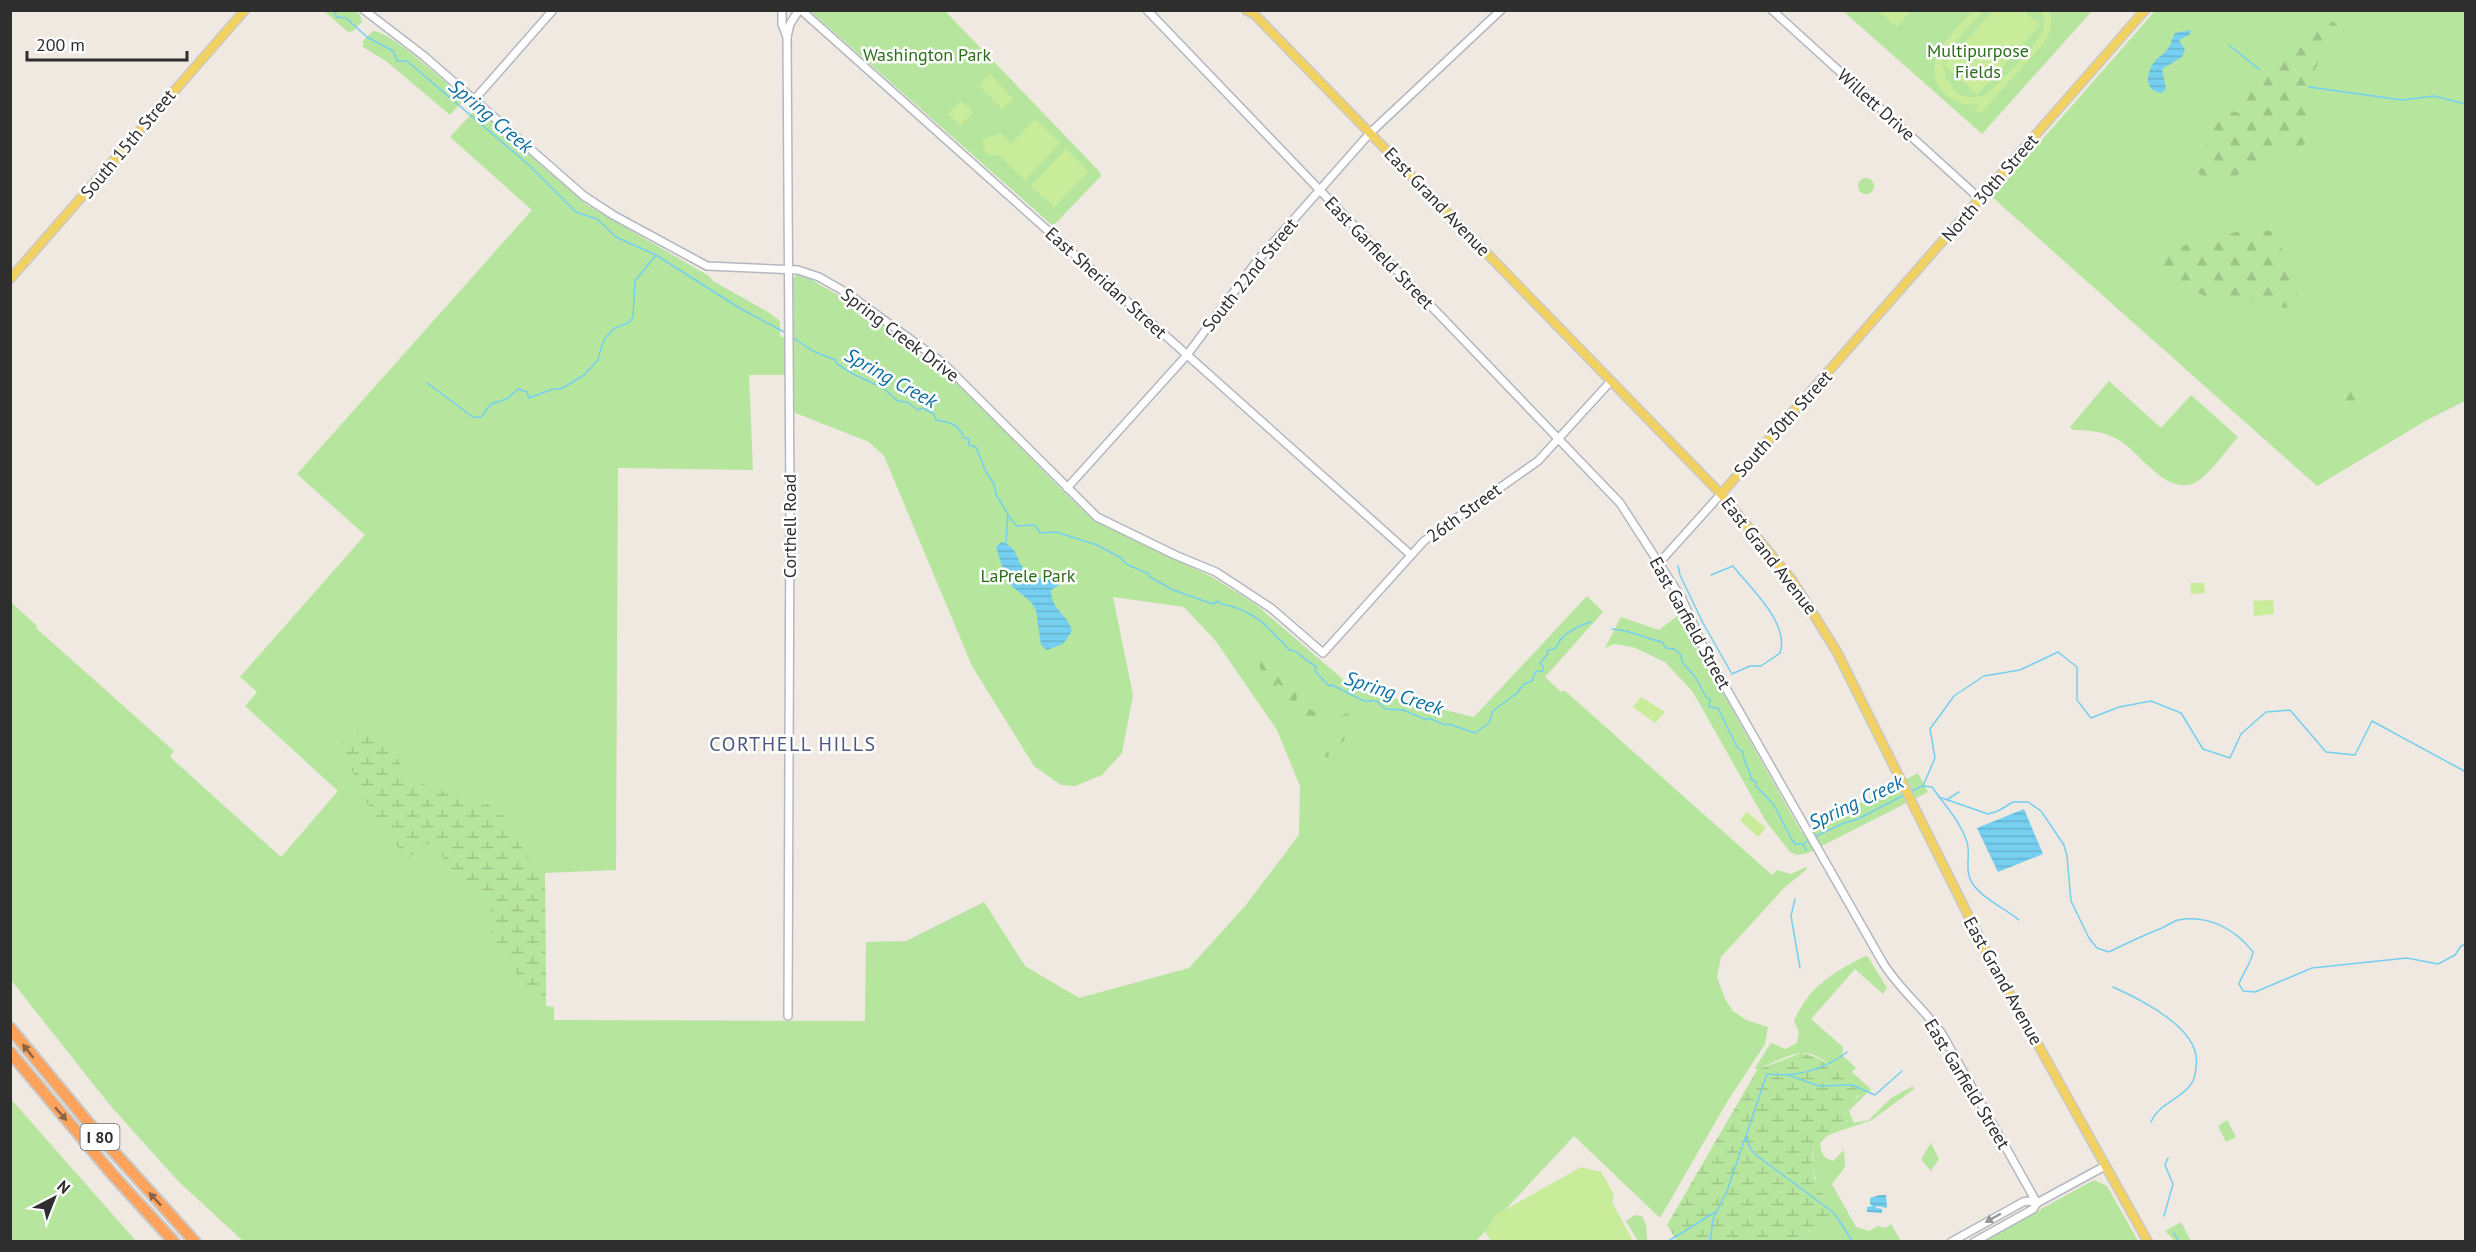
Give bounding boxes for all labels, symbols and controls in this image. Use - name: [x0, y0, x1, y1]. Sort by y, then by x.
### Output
- scale bar: [27, 24, 188, 62]
- text: 200 m: [36, 33, 85, 56]
- park label: Multipurpose Fields: [1927, 39, 2029, 83]
- park label: Washington Park: [863, 43, 991, 66]
- street label: Willett Drive: [1833, 64, 1920, 146]
- water label: Spring Creek: [444, 73, 539, 159]
- street label: South 15th Street: [75, 84, 180, 203]
- street label: North 30th Street: [1936, 129, 2043, 246]
- street label: East Grand Avenue: [1379, 142, 1495, 261]
- street label: East Garfield Street: [1320, 192, 1439, 314]
- street label: South 22nd Street: [1197, 213, 1302, 336]
- street label: East Sheridan Street: [1041, 222, 1172, 343]
- street label: Spring Creek Drive: [837, 283, 963, 387]
- water label: Spring Creek: [840, 343, 942, 413]
- street label: South 30th Street: [1729, 365, 1837, 482]
- street label: Corthell Road: [778, 474, 801, 578]
- street label: 26th Street: [1422, 478, 1505, 547]
- street label: East Grand Avenue: [1716, 492, 1823, 619]
- street label: East Garfield Street: [1645, 553, 1736, 693]
- park label: LaPrele Park: [981, 564, 1076, 587]
- water label: Spring Creek: [1341, 665, 1448, 721]
- district label: CORTHELL HILLS: [709, 731, 877, 757]
- water label: Spring Creek: [1804, 768, 1909, 835]
- street label: East Grand Avenue: [1959, 913, 2048, 1049]
- street label: East Garfield Street: [1920, 1015, 2015, 1153]
- one-way arrow: [23, 1043, 35, 1058]
- one-way arrow: [54, 1106, 67, 1122]
- road number: I 80: [80, 1124, 120, 1150]
- north arrow: [24, 1168, 84, 1228]
- text: N: [53, 1176, 75, 1198]
- one-way arrow: [148, 1191, 162, 1206]
- one-way arrow: [1985, 1213, 2002, 1223]

